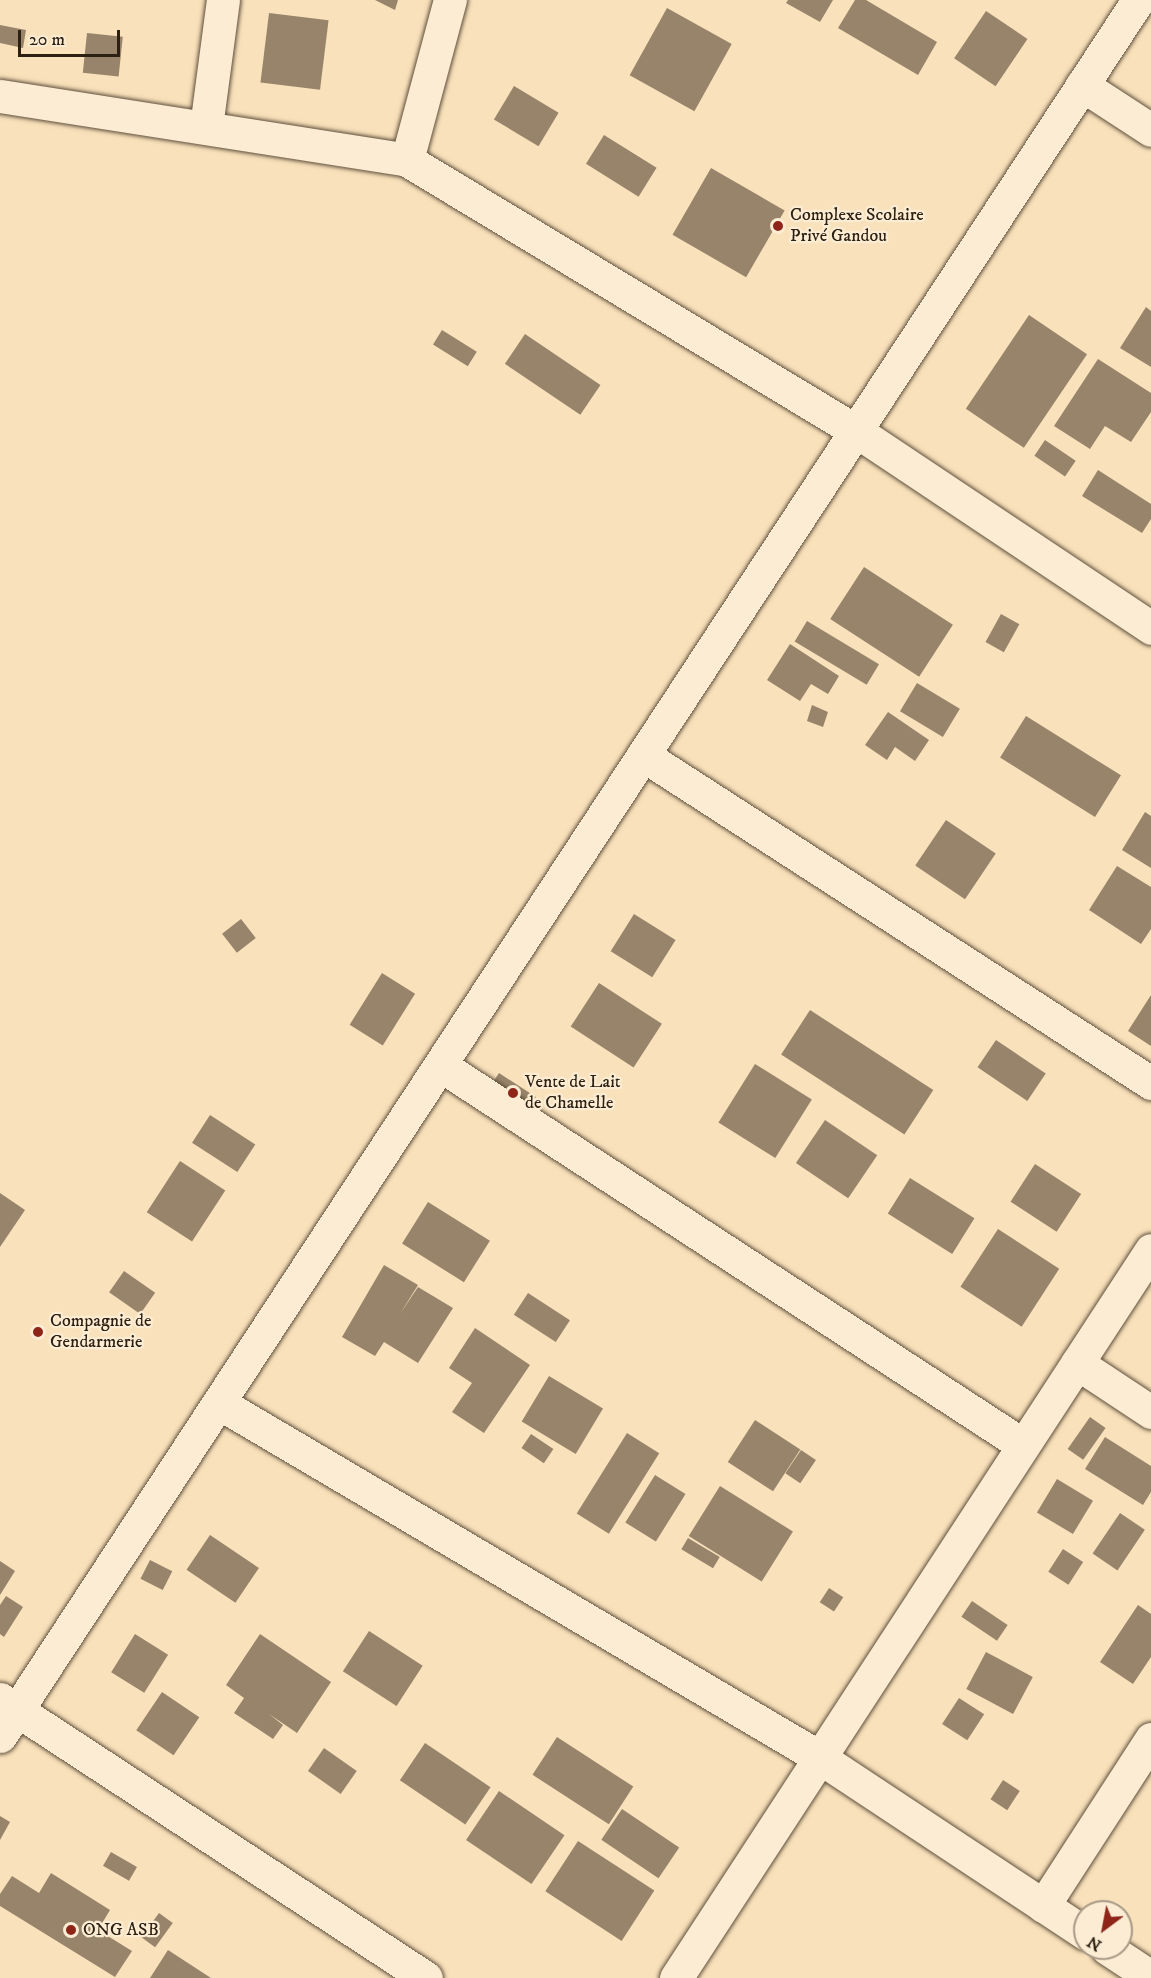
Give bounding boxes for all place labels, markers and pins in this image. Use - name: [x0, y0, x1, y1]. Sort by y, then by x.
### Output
- place label: Complexe Scolaire Privé Gandou: [790, 205, 924, 248]
- marker: Complexe Scolaire Privé Gandou: [771, 219, 785, 233]
- place label: Vente de Lait de Chamelle: [525, 1072, 621, 1114]
- marker: Vente de Lait de Chamelle: [506, 1086, 520, 1100]
- place label: Compagnie de Gendarmerie: [50, 1311, 151, 1354]
- marker: Compagnie de Gendarmerie: [31, 1325, 45, 1339]
- place label: ONG ASB: [83, 1919, 159, 1941]
- marker: ONG ASB: [64, 1923, 78, 1937]

